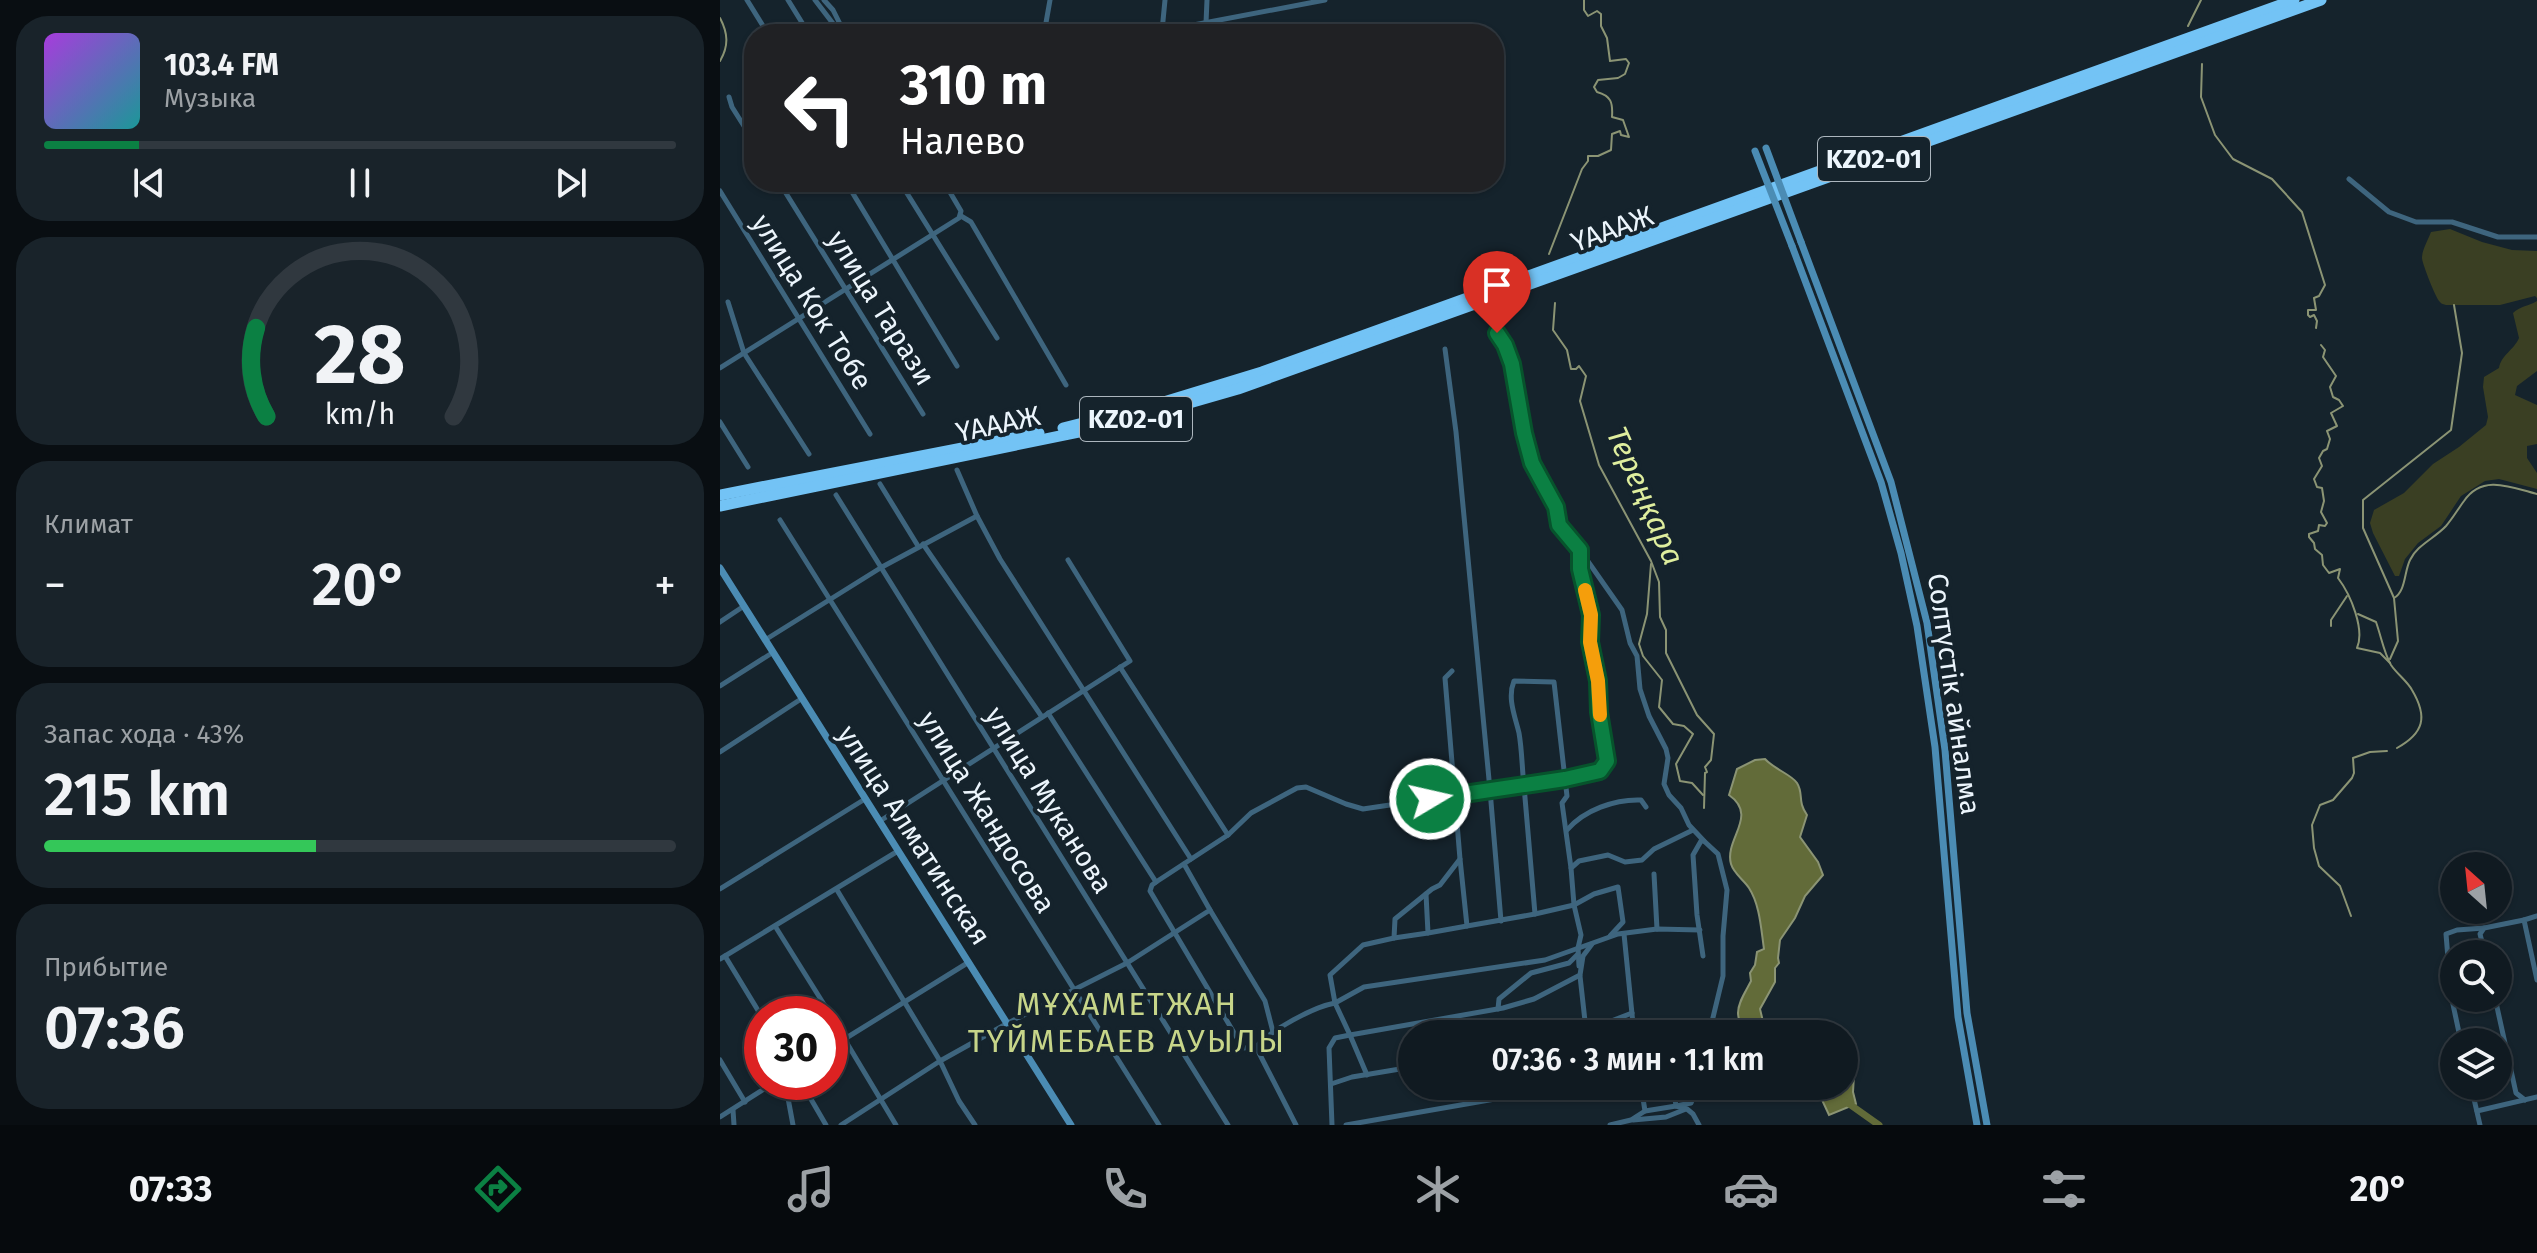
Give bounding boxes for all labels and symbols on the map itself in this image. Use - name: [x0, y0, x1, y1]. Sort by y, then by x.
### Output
- road number: KZ02-01: [1818, 137, 1930, 181]
- street label: ҮАААЖ: [1566, 199, 1658, 259]
- street label: улица Кок Тобе: [745, 208, 879, 396]
- street label: улица Тарази: [820, 225, 942, 391]
- pin: [1463, 251, 1531, 333]
- road number: KZ02-01: [1080, 397, 1192, 441]
- street label: ҮАААЖ: [953, 399, 1043, 449]
- water label: Тереңқара: [1599, 421, 1691, 571]
- street label: Солтүстік айналма: [1921, 571, 1987, 817]
- street label: улица Муканова: [978, 700, 1120, 900]
- street label: улица Жандосова: [912, 705, 1062, 919]
- street label: улица Алматинская: [831, 719, 997, 951]
- position arrow: [1388, 757, 1472, 841]
- north arrow: [2440, 852, 2512, 924]
- district label: МҰХАМЕТЖАН ТҮЙМЕБАЕВ АУЫЛЫ: [968, 985, 1286, 1060]
- speed limit sign: 30: [744, 996, 848, 1100]

